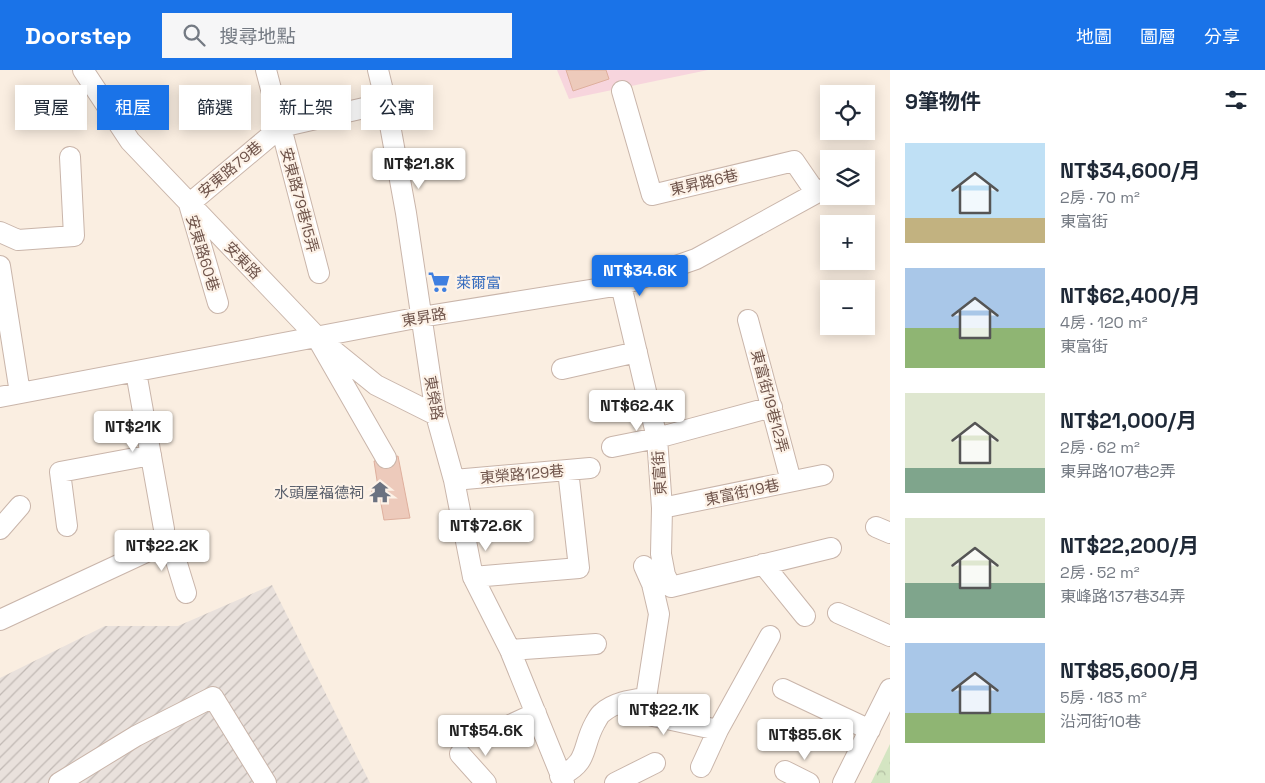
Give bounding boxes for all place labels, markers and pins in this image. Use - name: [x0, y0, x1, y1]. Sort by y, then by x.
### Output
- pin: NT$21.8K: [367, 148, 471, 190]
- pin: NT$34.6K: [588, 254, 692, 297]
- supermarket icon: 萊爾富: [426, 269, 452, 295]
- place label: 萊爾富: [456, 273, 501, 292]
- pin: NT$62.4K: [585, 390, 689, 432]
- pin: NT$21K: [92, 410, 174, 453]
- temple icon: 水頭屋福德祠: [367, 479, 393, 505]
- place label: 水頭屋福德祠: [274, 483, 364, 502]
- pin: NT$72.6K: [434, 510, 538, 552]
- pin: NT$22.2K: [110, 530, 214, 572]
- pin: NT$22.1K: [612, 694, 716, 736]
- pin: NT$54.6K: [434, 714, 538, 757]
- pin: NT$85.6K: [753, 718, 857, 761]

